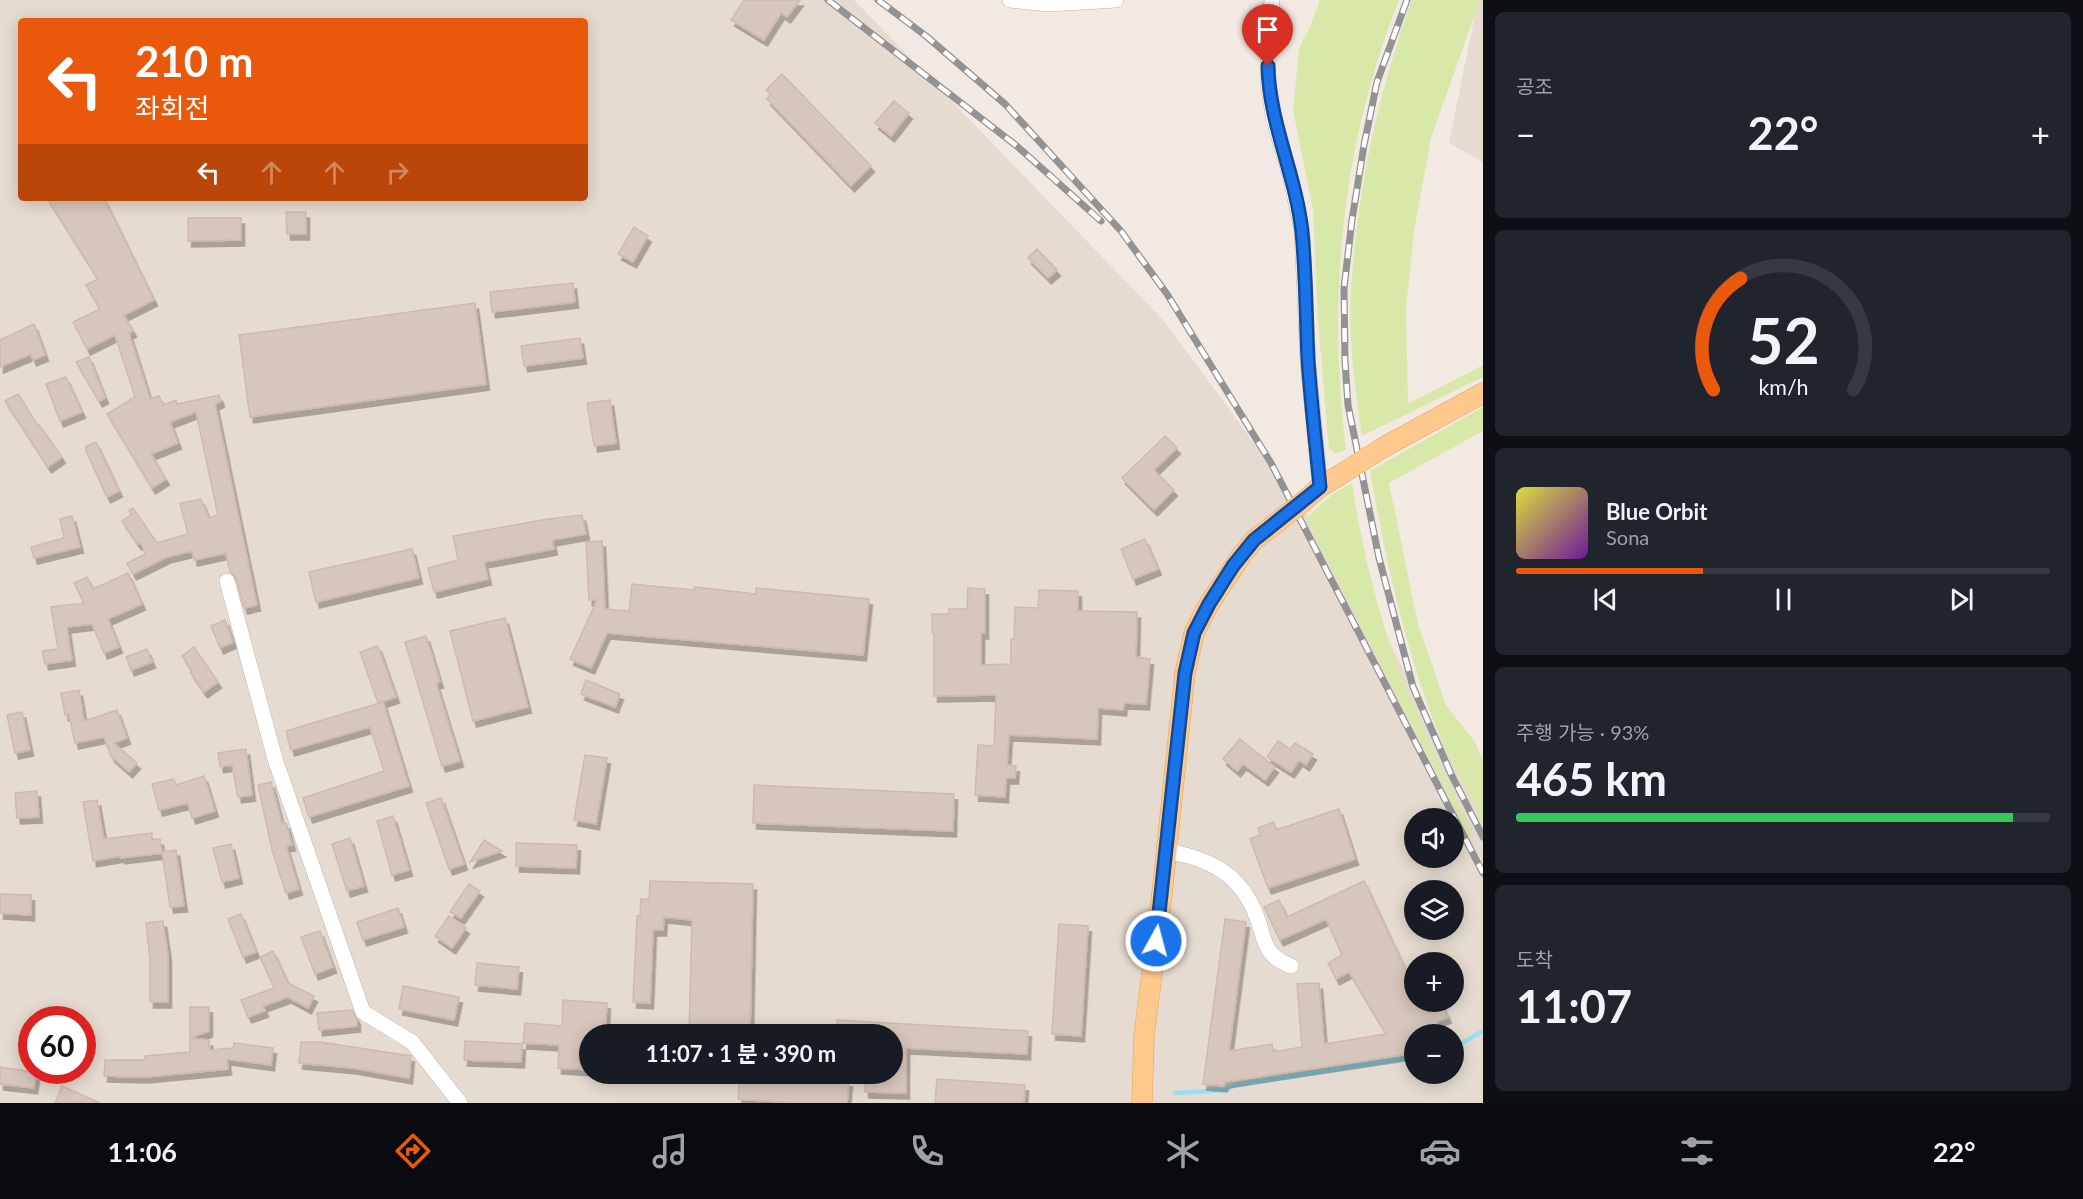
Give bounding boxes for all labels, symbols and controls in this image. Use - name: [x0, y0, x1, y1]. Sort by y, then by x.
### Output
- pin: [1242, 4, 1293, 66]
- icon: arrive: [1251, 13, 1284, 46]
- text: 210 m: [135, 36, 253, 86]
- icon: left: [36, 42, 114, 120]
- text: 공조: [1516, 74, 1553, 98]
- text: 좌회전: [135, 91, 210, 124]
- text: 22°: [1748, 106, 1818, 160]
- text: −: [1516, 114, 1535, 154]
- text: +: [2031, 114, 2050, 154]
- icon: left: [192, 156, 225, 189]
- icon: ahead: [255, 156, 288, 189]
- icon: ahead: [318, 156, 351, 189]
- icon: right: [381, 156, 414, 189]
- text: 52: [1747, 302, 1819, 377]
- text: km/h: [1758, 375, 1808, 401]
- text: Blue Orbit: [1606, 498, 1707, 525]
- text: Sona: [1606, 525, 1649, 549]
- icon: previous: [1589, 583, 1622, 616]
- icon: pause: [1767, 583, 1800, 616]
- icon: next: [1945, 583, 1978, 616]
- text: 주행 가능 · 93%: [1516, 720, 1649, 744]
- text: 465 km: [1516, 752, 1667, 806]
- map controls: [1404, 808, 1464, 1084]
- button: sound: [1404, 808, 1464, 868]
- button: layers: [1404, 880, 1464, 940]
- position arrow: [1124, 909, 1188, 973]
- text: 도착: [1516, 947, 1553, 971]
- button: +: [1404, 952, 1464, 1012]
- text: 11:07: [1516, 979, 1632, 1033]
- speed limit sign: 60: [18, 1006, 96, 1084]
- button: −: [1404, 1024, 1464, 1084]
- text: 11:07 · 1 분 · 390 m: [646, 1040, 836, 1067]
- icon: directions: [392, 1130, 434, 1172]
- icon: music: [649, 1130, 691, 1172]
- icon: phone: [906, 1130, 948, 1172]
- icon: climate: [1162, 1130, 1204, 1172]
- icon: car: [1419, 1130, 1461, 1172]
- icon: filters: [1676, 1130, 1718, 1172]
- text: 11:06: [107, 1135, 177, 1168]
- text: 22°: [1933, 1135, 1975, 1168]

